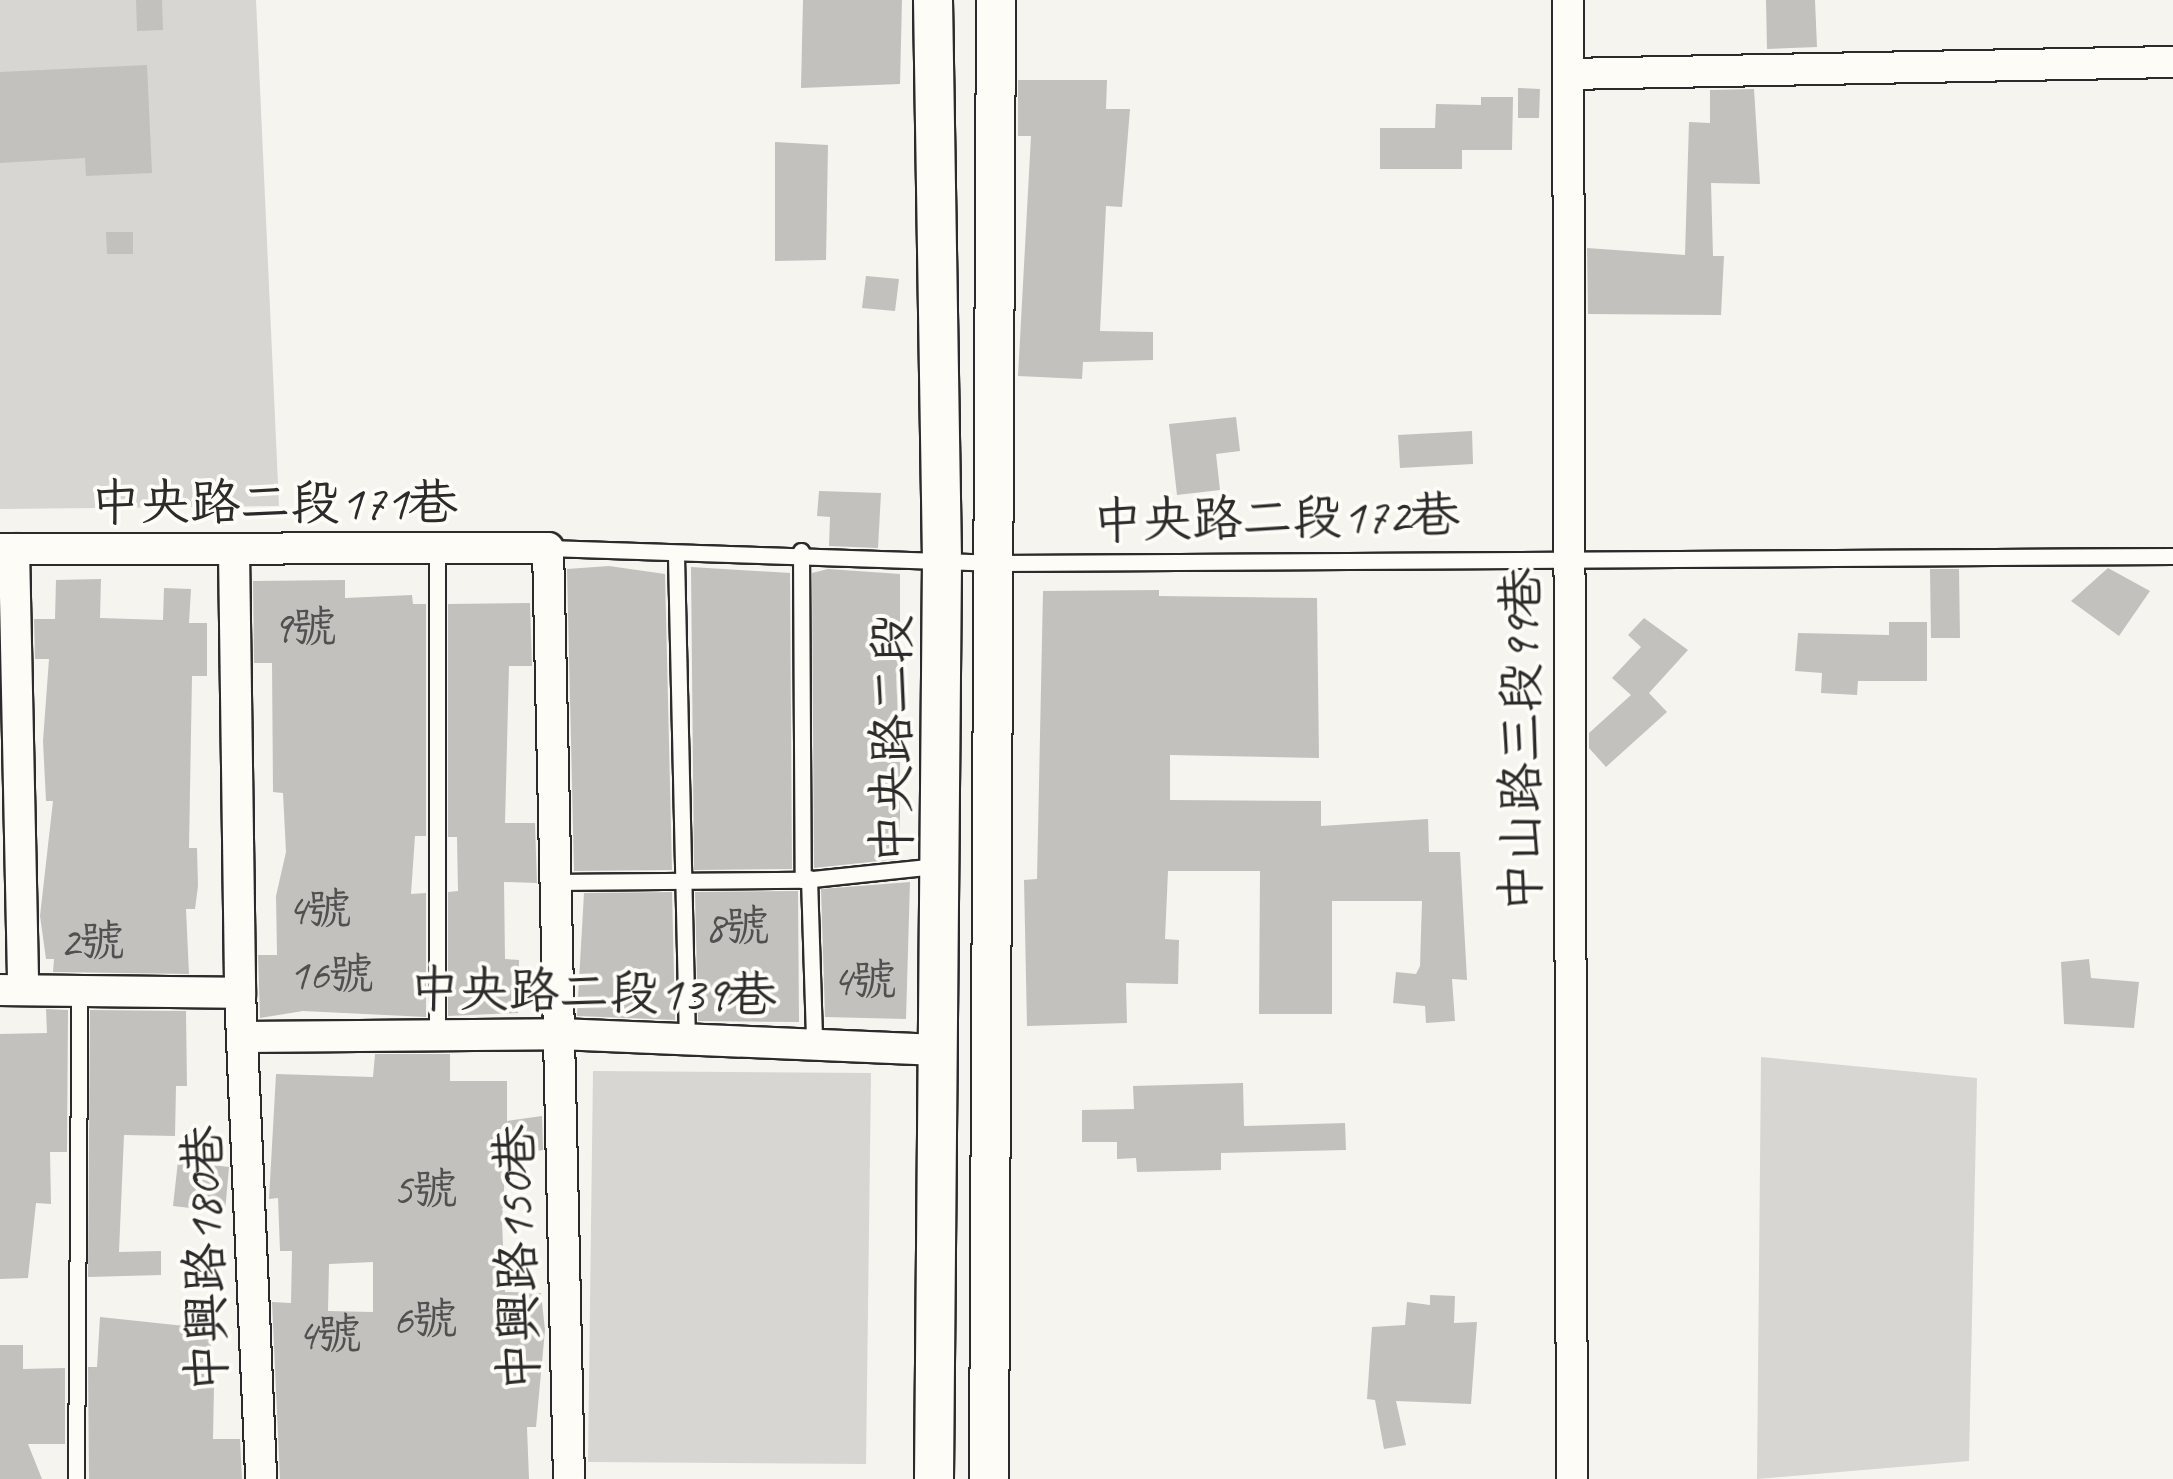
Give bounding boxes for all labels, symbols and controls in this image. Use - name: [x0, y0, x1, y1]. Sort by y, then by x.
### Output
- street label: 中央路二段171巷: [90, 473, 458, 533]
- street label: 中央路二段172巷: [1092, 485, 1460, 551]
- street label: 中山路三段99巷: [1491, 568, 1551, 912]
- house number: 9號: [271, 601, 337, 655]
- street label: 中央路二段: [862, 614, 922, 864]
- house number: 4號: [286, 883, 352, 937]
- house number: 8號: [704, 900, 770, 954]
- house number: 2號: [59, 915, 125, 969]
- house number: 16號: [288, 948, 374, 1002]
- house number: 4號: [831, 954, 897, 1008]
- street label: 中央路二段139巷: [409, 959, 777, 1025]
- street label: 中興路150巷: [485, 1124, 549, 1392]
- street label: 中興路180巷: [173, 1125, 237, 1393]
- house number: 5號: [392, 1163, 458, 1217]
- house number: 6號: [392, 1293, 458, 1347]
- house number: 4號: [296, 1308, 362, 1362]

